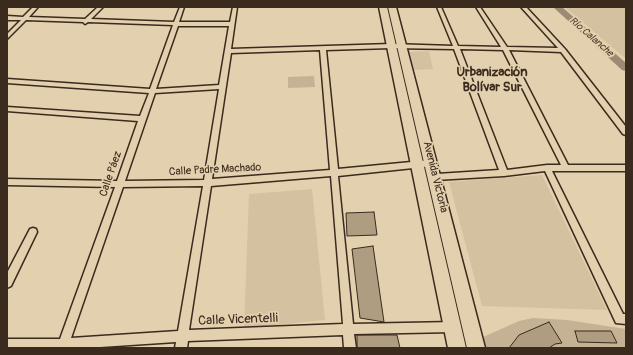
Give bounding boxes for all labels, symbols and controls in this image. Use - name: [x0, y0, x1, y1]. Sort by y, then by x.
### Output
- water label: Río Calanche: [567, 15, 615, 59]
- district label: Urbanización Bolívar Sur: [456, 65, 528, 96]
- street label: Avenida Victoria: [420, 140, 450, 214]
- street label: Calle Páez: [97, 149, 125, 199]
- street label: Calle Padre Machado: [168, 161, 262, 179]
- street label: Calle Vicentelli: [198, 311, 278, 329]

